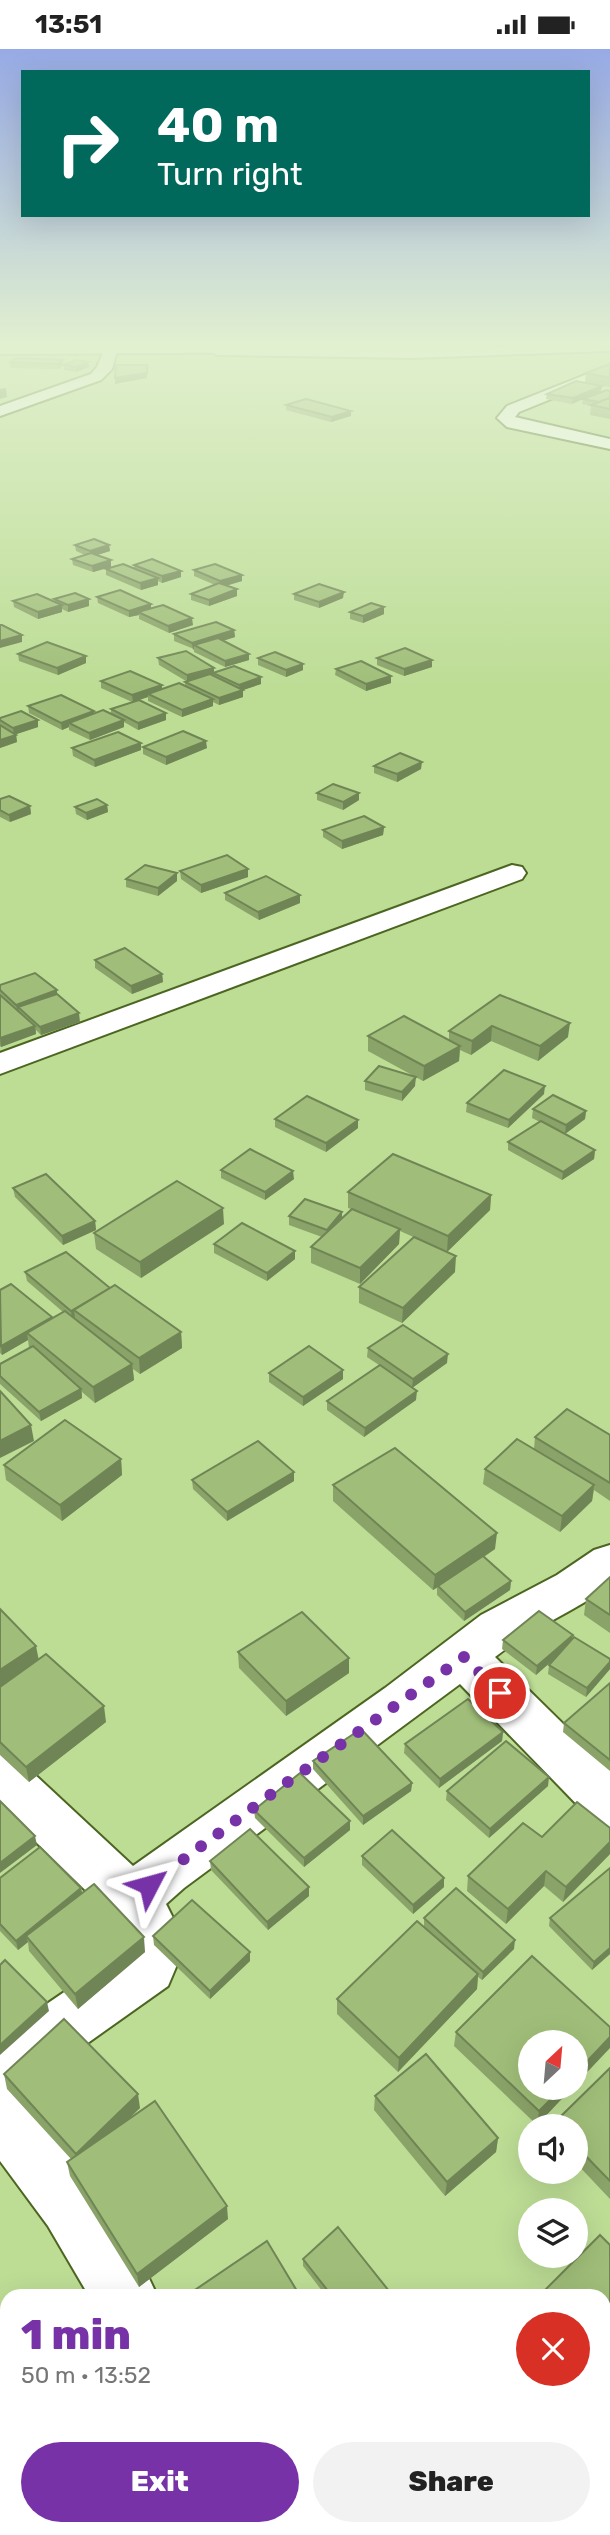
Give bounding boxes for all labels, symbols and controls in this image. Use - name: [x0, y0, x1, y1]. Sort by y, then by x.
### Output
- text: 13:51: [35, 9, 102, 40]
- text: 40 m: [157, 96, 279, 154]
- icon: right: [42, 98, 133, 189]
- text: Turn right: [157, 155, 302, 193]
- pin: [470, 1663, 530, 1723]
- icon: arrive: [481, 1674, 519, 1712]
- position arrow: [112, 1848, 186, 1922]
- north arrow: [518, 2030, 588, 2100]
- map controls: [518, 2030, 588, 2268]
- button: sound: [518, 2114, 588, 2184]
- button: layers: [518, 2198, 588, 2268]
- text: 1 min: [21, 2310, 131, 2360]
- button: close: [516, 2312, 590, 2386]
- text: 50 m · 13:52: [21, 2361, 151, 2389]
- button: Exit: [21, 2442, 299, 2522]
- button: Share: [313, 2442, 590, 2522]

